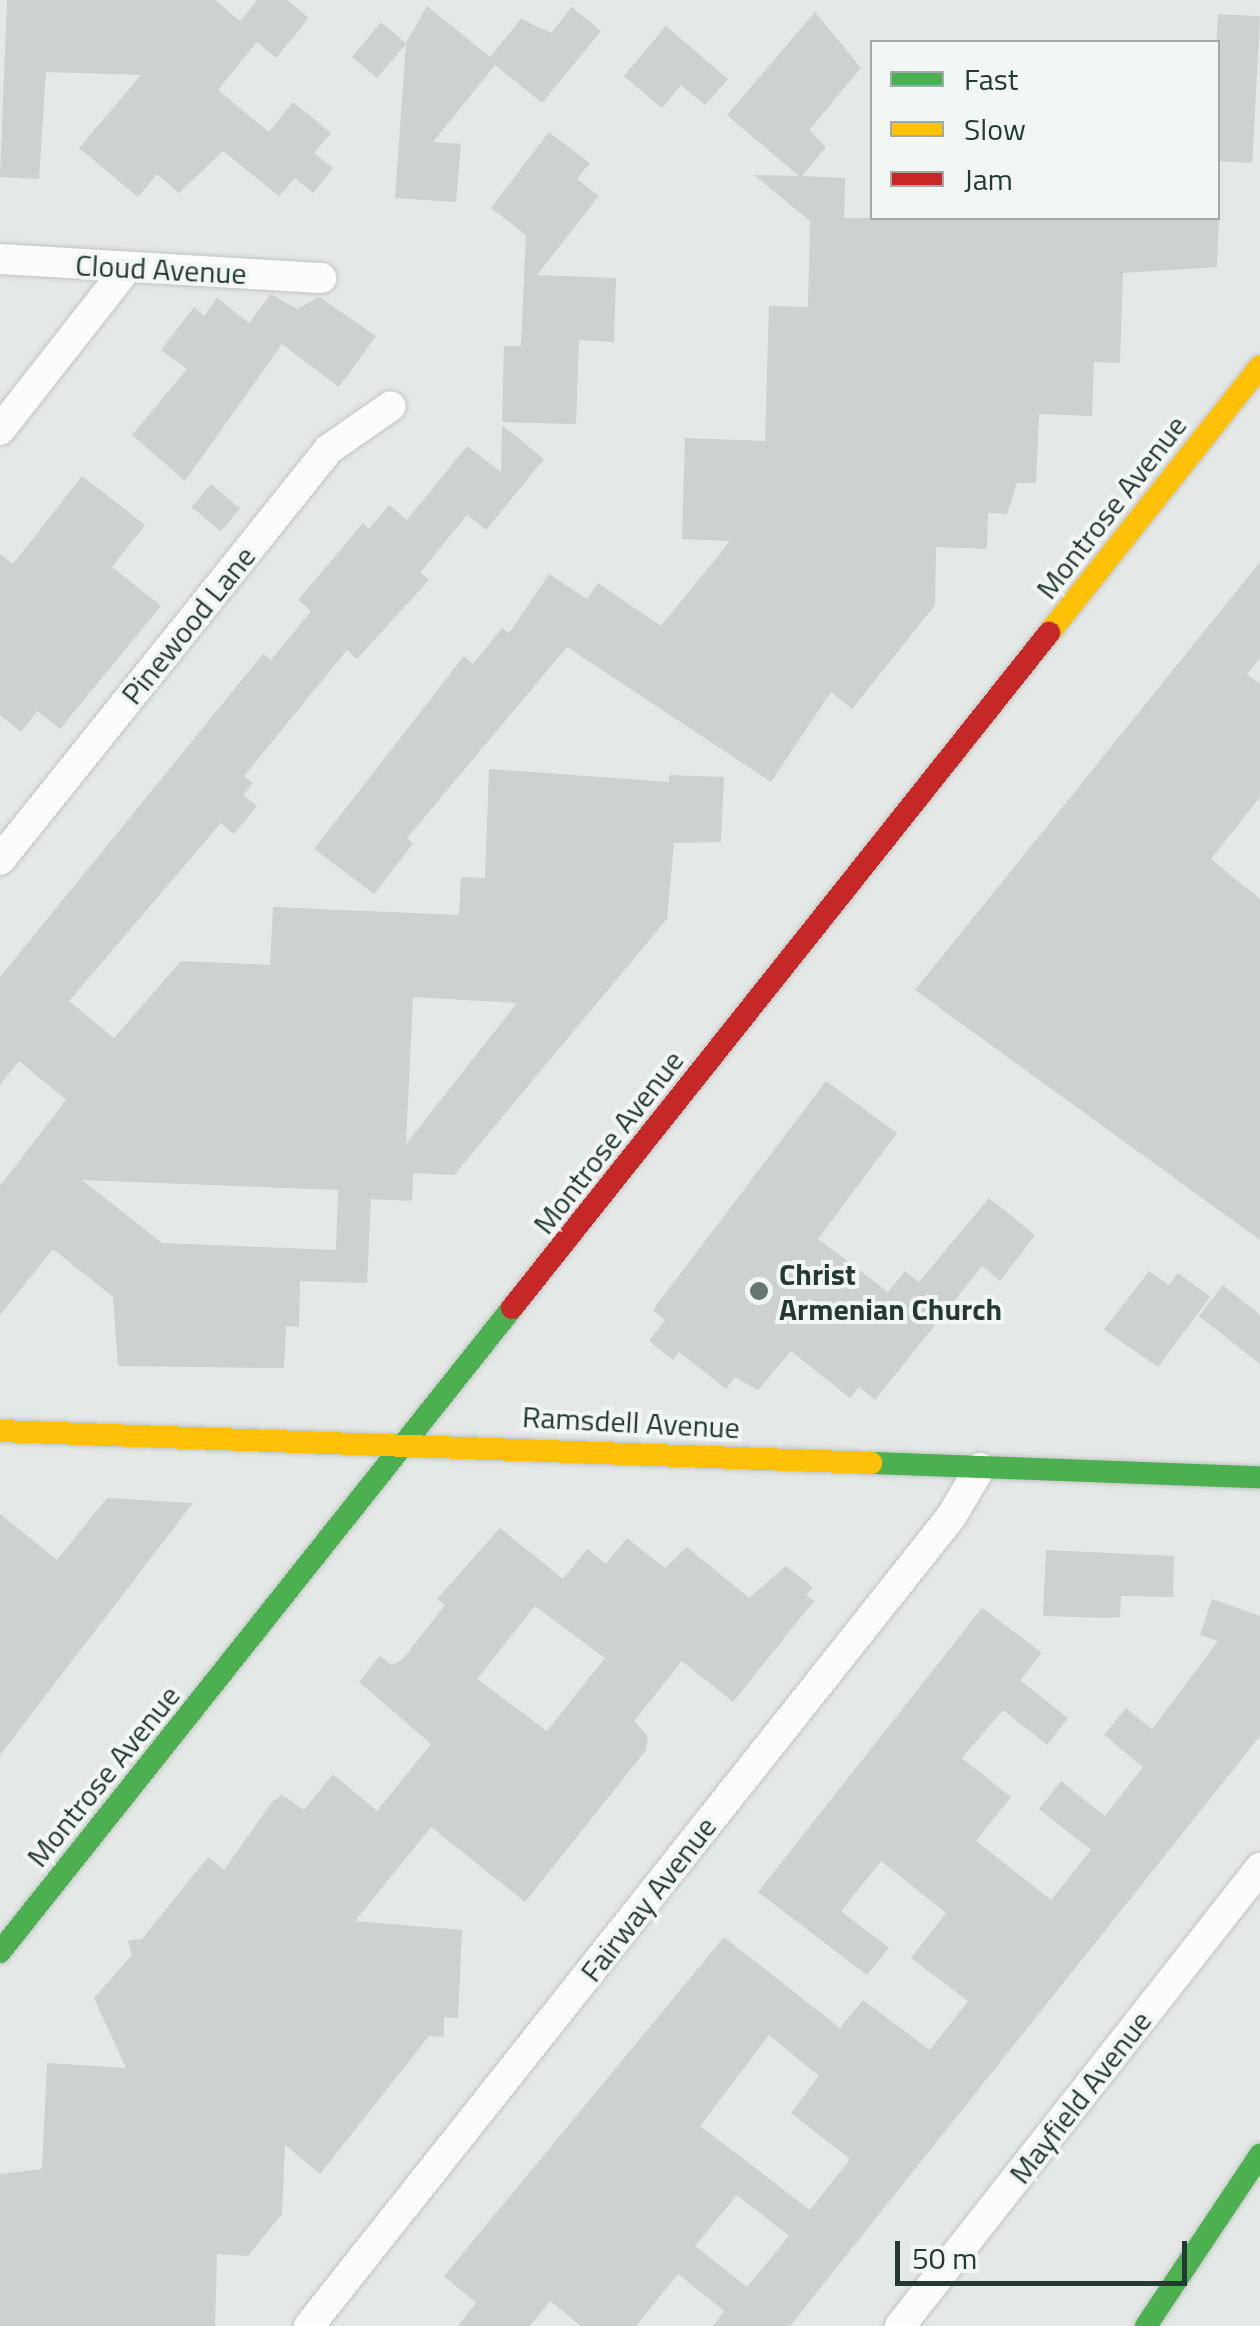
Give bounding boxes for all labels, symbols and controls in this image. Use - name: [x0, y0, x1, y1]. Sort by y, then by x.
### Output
- legend: [870, 40, 1220, 220]
- text: Fast: [964, 56, 1018, 102]
- text: Slow: [964, 106, 1026, 152]
- text: Jam: [964, 156, 1013, 202]
- street label: Cloud Avenue: [75, 247, 247, 291]
- street label: Montrose Avenue: [1028, 408, 1194, 606]
- street label: Pinewood Lane: [113, 539, 263, 711]
- street label: Montrose Avenue: [525, 1043, 691, 1241]
- place label: Christ Armenian Church: [779, 1256, 1002, 1326]
- marker: Christ Armenian Church: [748, 1280, 770, 1302]
- street label: Ramsdell Avenue: [521, 1398, 741, 1446]
- street label: Montrose Avenue: [19, 1678, 187, 1874]
- street label: Fairway Avenue: [572, 1809, 724, 1989]
- street label: Mayfield Avenue: [1001, 2003, 1159, 2191]
- scale bar: [900, 2221, 1192, 2283]
- text: 50 m: [912, 2235, 977, 2281]

